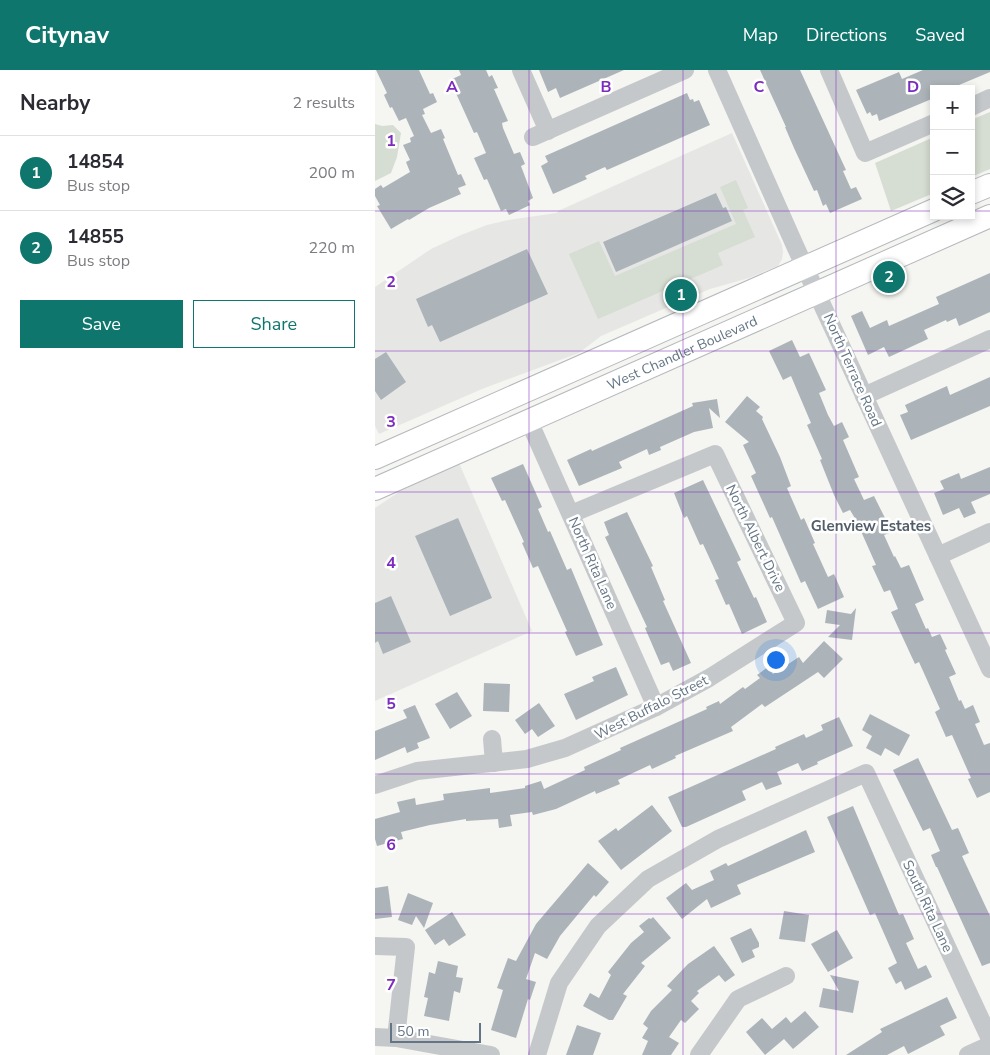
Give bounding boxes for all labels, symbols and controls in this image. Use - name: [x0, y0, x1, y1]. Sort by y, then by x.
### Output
- text: Citynav: [25, 19, 109, 51]
- text: Map: [743, 23, 778, 47]
- text: Directions: [806, 23, 887, 47]
- text: Saved: [915, 23, 965, 47]
- text: A: [446, 76, 458, 98]
- text: B: [600, 76, 612, 98]
- text: C: [754, 76, 765, 98]
- text: D: [907, 76, 919, 98]
- map controls: [930, 85, 975, 220]
- button: +: [930, 85, 975, 130]
- text: Nearby: [20, 89, 90, 117]
- text: 2 results: [293, 92, 355, 114]
- text: 1: [386, 130, 396, 152]
- button: −: [930, 130, 975, 175]
- text: 14854: [67, 149, 124, 175]
- text: 1: [31, 162, 41, 184]
- text: 200 m: [308, 162, 355, 184]
- text: Bus stop: [67, 175, 130, 197]
- button: layers: [930, 175, 975, 220]
- text: 14855: [67, 224, 124, 250]
- text: 2: [31, 237, 41, 259]
- text: 220 m: [308, 237, 355, 259]
- text: Bus stop: [67, 250, 130, 272]
- pin: 2: [873, 258, 905, 296]
- text: 2: [386, 271, 396, 293]
- pin: 1: [665, 276, 697, 314]
- button: Save: [20, 300, 183, 348]
- button: Share: [193, 300, 355, 348]
- street label: West Chandler Boulevard: [604, 311, 760, 395]
- street label: North Terrace Road: [819, 311, 886, 430]
- text: 3: [386, 411, 396, 433]
- street label: North Albert Drive: [721, 481, 790, 595]
- street label: North Rita Lane: [564, 514, 621, 612]
- district label: Glenview Estates: [811, 516, 931, 536]
- text: 4: [386, 552, 396, 574]
- your location: [763, 647, 789, 673]
- street label: West Buffalo Street: [591, 671, 711, 744]
- text: 5: [386, 693, 396, 715]
- text: 6: [386, 834, 396, 856]
- street label: South Rita Lane: [898, 857, 957, 955]
- text: 7: [386, 974, 396, 996]
- scale bar: [390, 1020, 481, 1043]
- text: 50 m: [397, 1022, 429, 1041]

